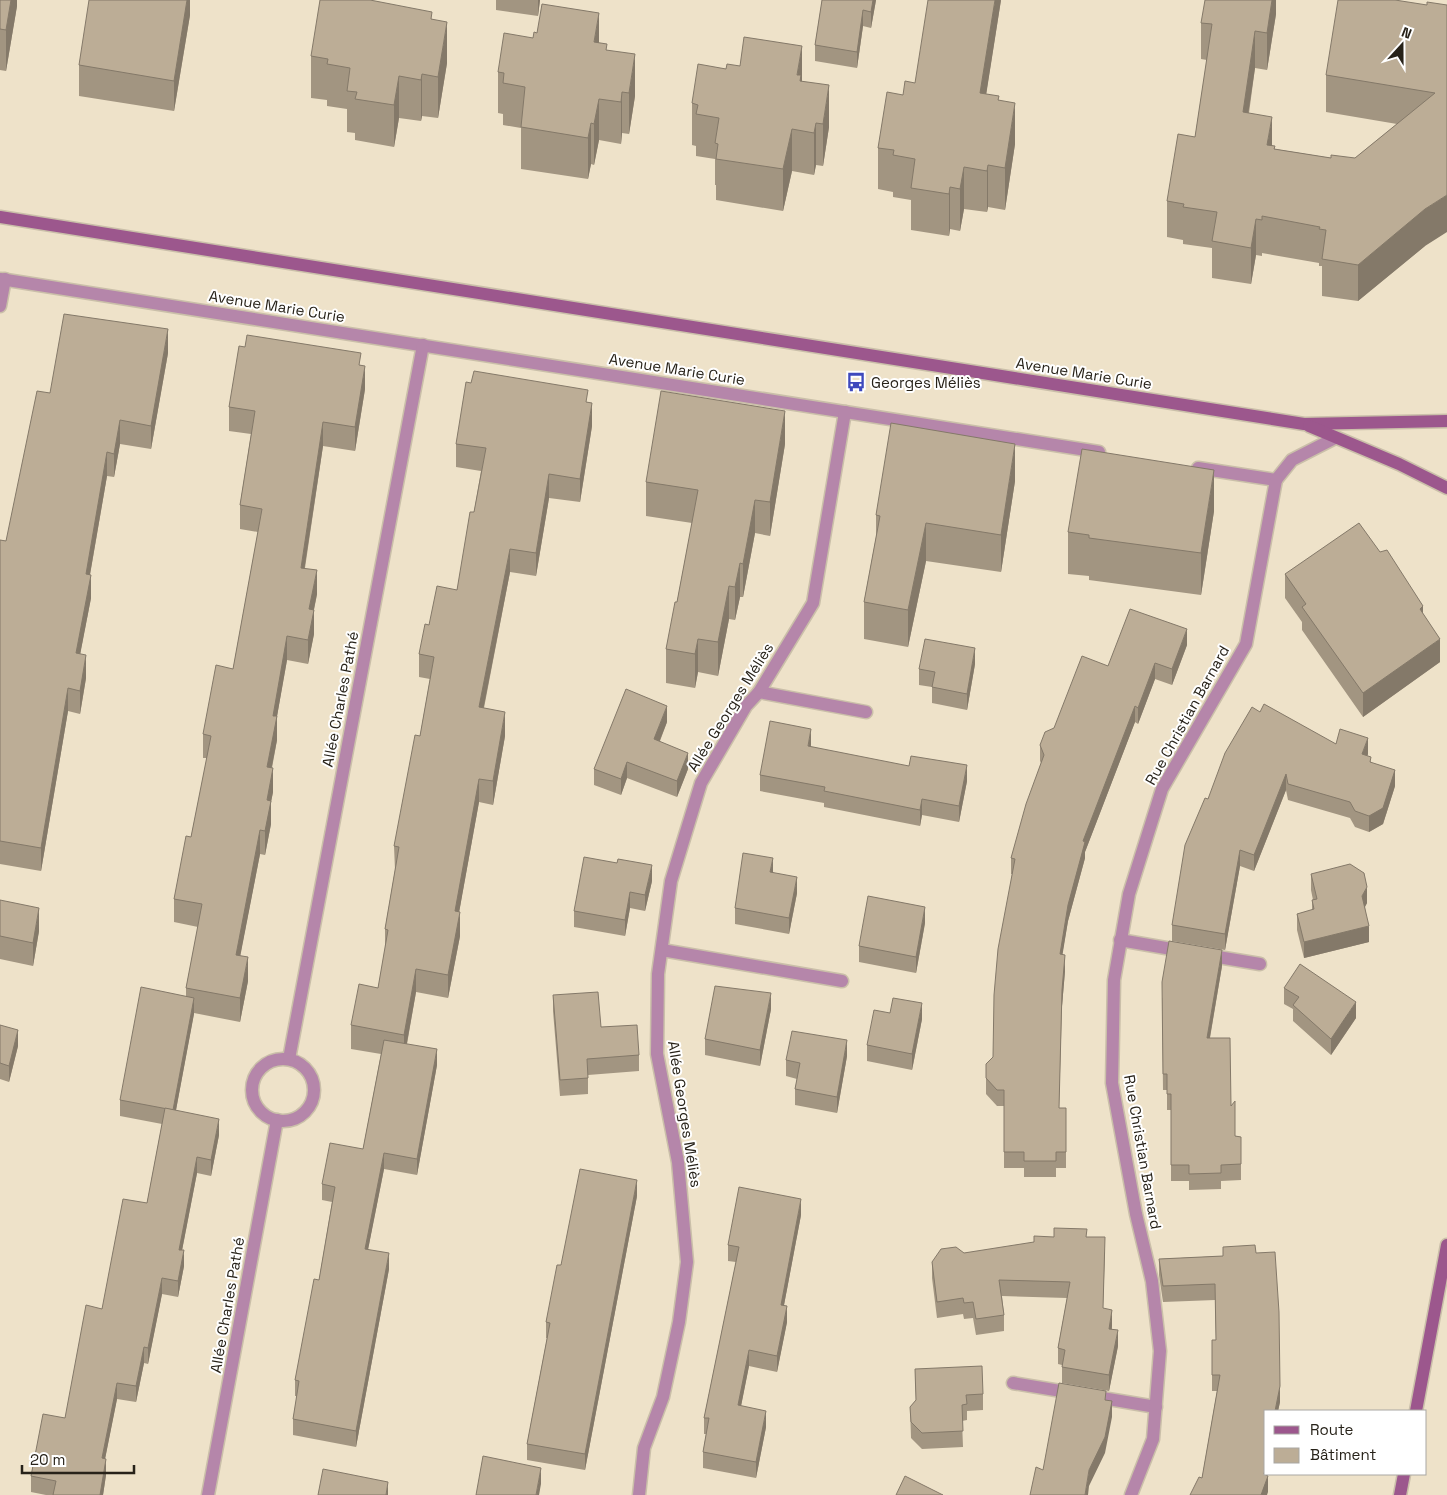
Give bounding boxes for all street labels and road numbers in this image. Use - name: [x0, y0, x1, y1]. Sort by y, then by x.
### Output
- street label: Avenue Marie Curie: [208, 286, 347, 326]
- street label: Avenue Marie Curie: [608, 349, 747, 389]
- street label: Avenue Marie Curie: [1015, 353, 1154, 393]
- street label: Allée Charles Pathé: [318, 629, 362, 768]
- street label: Allée Georges Méliès: [683, 639, 777, 775]
- street label: Rue Christian Barnard: [1141, 642, 1233, 788]
- street label: Allée Georges Méliès: [664, 1039, 706, 1189]
- street label: Rue Christian Barnard: [1120, 1073, 1166, 1231]
- street label: Allée Charles Pathé: [206, 1235, 248, 1375]

